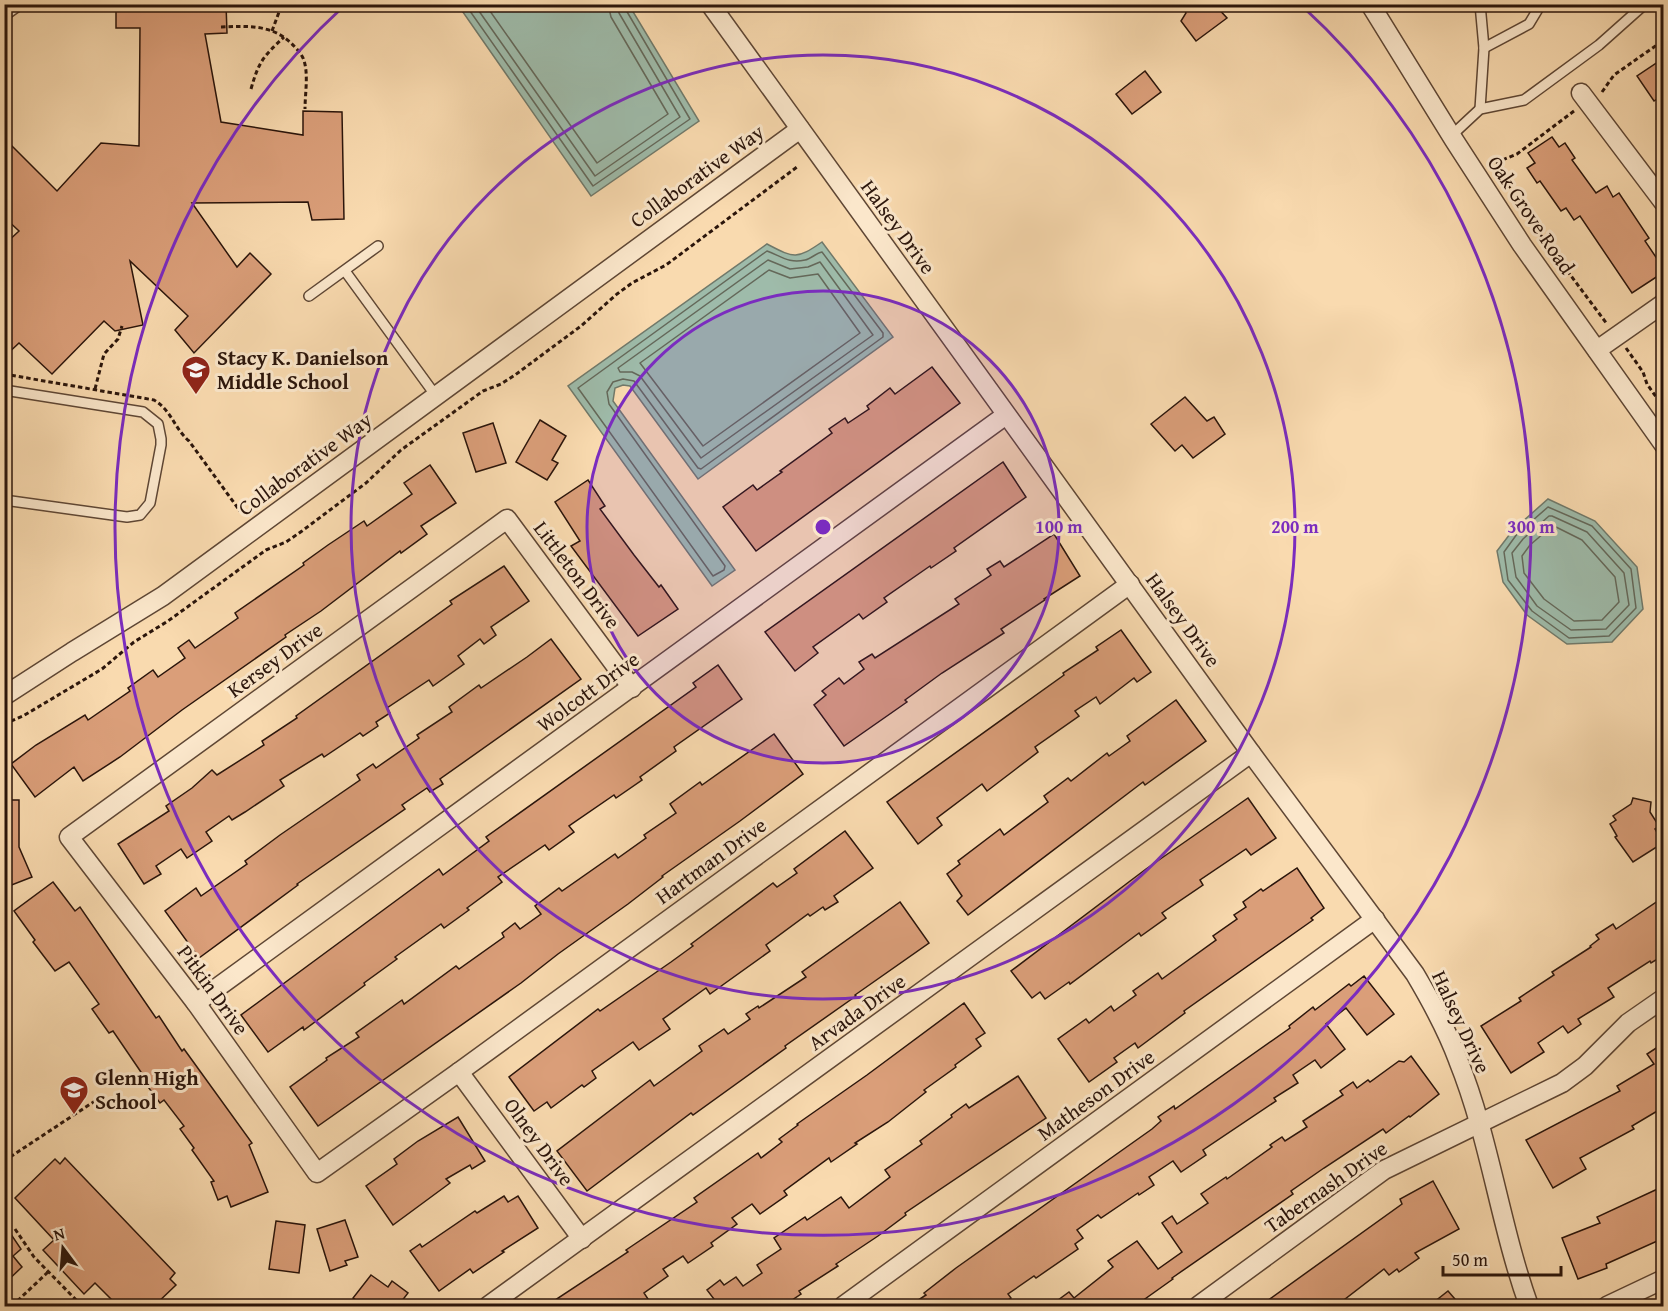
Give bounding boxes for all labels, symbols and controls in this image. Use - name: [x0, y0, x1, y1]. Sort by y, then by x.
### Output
- street label: Collaborative Way: [623, 116, 771, 235]
- street label: Oak Grove Road: [1480, 149, 1583, 281]
- street label: Halsey Drive: [853, 173, 943, 280]
- place label: Stacy K. Danielson Middle School: [217, 342, 389, 397]
- school or university icon: Stacy K. Danielson Middle School: [180, 354, 212, 396]
- street label: Collaborative Way: [231, 404, 379, 523]
- text: 100 m: [1035, 513, 1083, 540]
- text: 200 m: [1271, 513, 1319, 540]
- text: 300 m: [1507, 513, 1555, 540]
- street label: Littleton Drive: [526, 514, 628, 635]
- centre of rings: [813, 517, 833, 537]
- street label: Halsey Drive: [1138, 566, 1228, 673]
- street label: Kersey Drive: [221, 614, 329, 705]
- street label: Wolcott Drive: [530, 644, 646, 739]
- street label: Hartman Drive: [649, 810, 773, 912]
- street label: Pitkin Drive: [170, 938, 257, 1041]
- street label: Arvada Drive: [801, 965, 912, 1058]
- street label: Halsey Drive: [1424, 965, 1499, 1078]
- street label: Matheson Drive: [1030, 1041, 1161, 1148]
- place label: Glenn High School: [95, 1062, 199, 1117]
- school or university icon: Glenn High School: [58, 1074, 90, 1116]
- street label: Olney Drive: [497, 1091, 582, 1192]
- street label: Tabernash Drive: [1258, 1133, 1394, 1241]
- north arrow: [33, 1218, 93, 1278]
- text: N: [50, 1220, 68, 1247]
- scale bar: [1443, 1239, 1562, 1277]
- text: 50 m: [1452, 1246, 1488, 1273]

